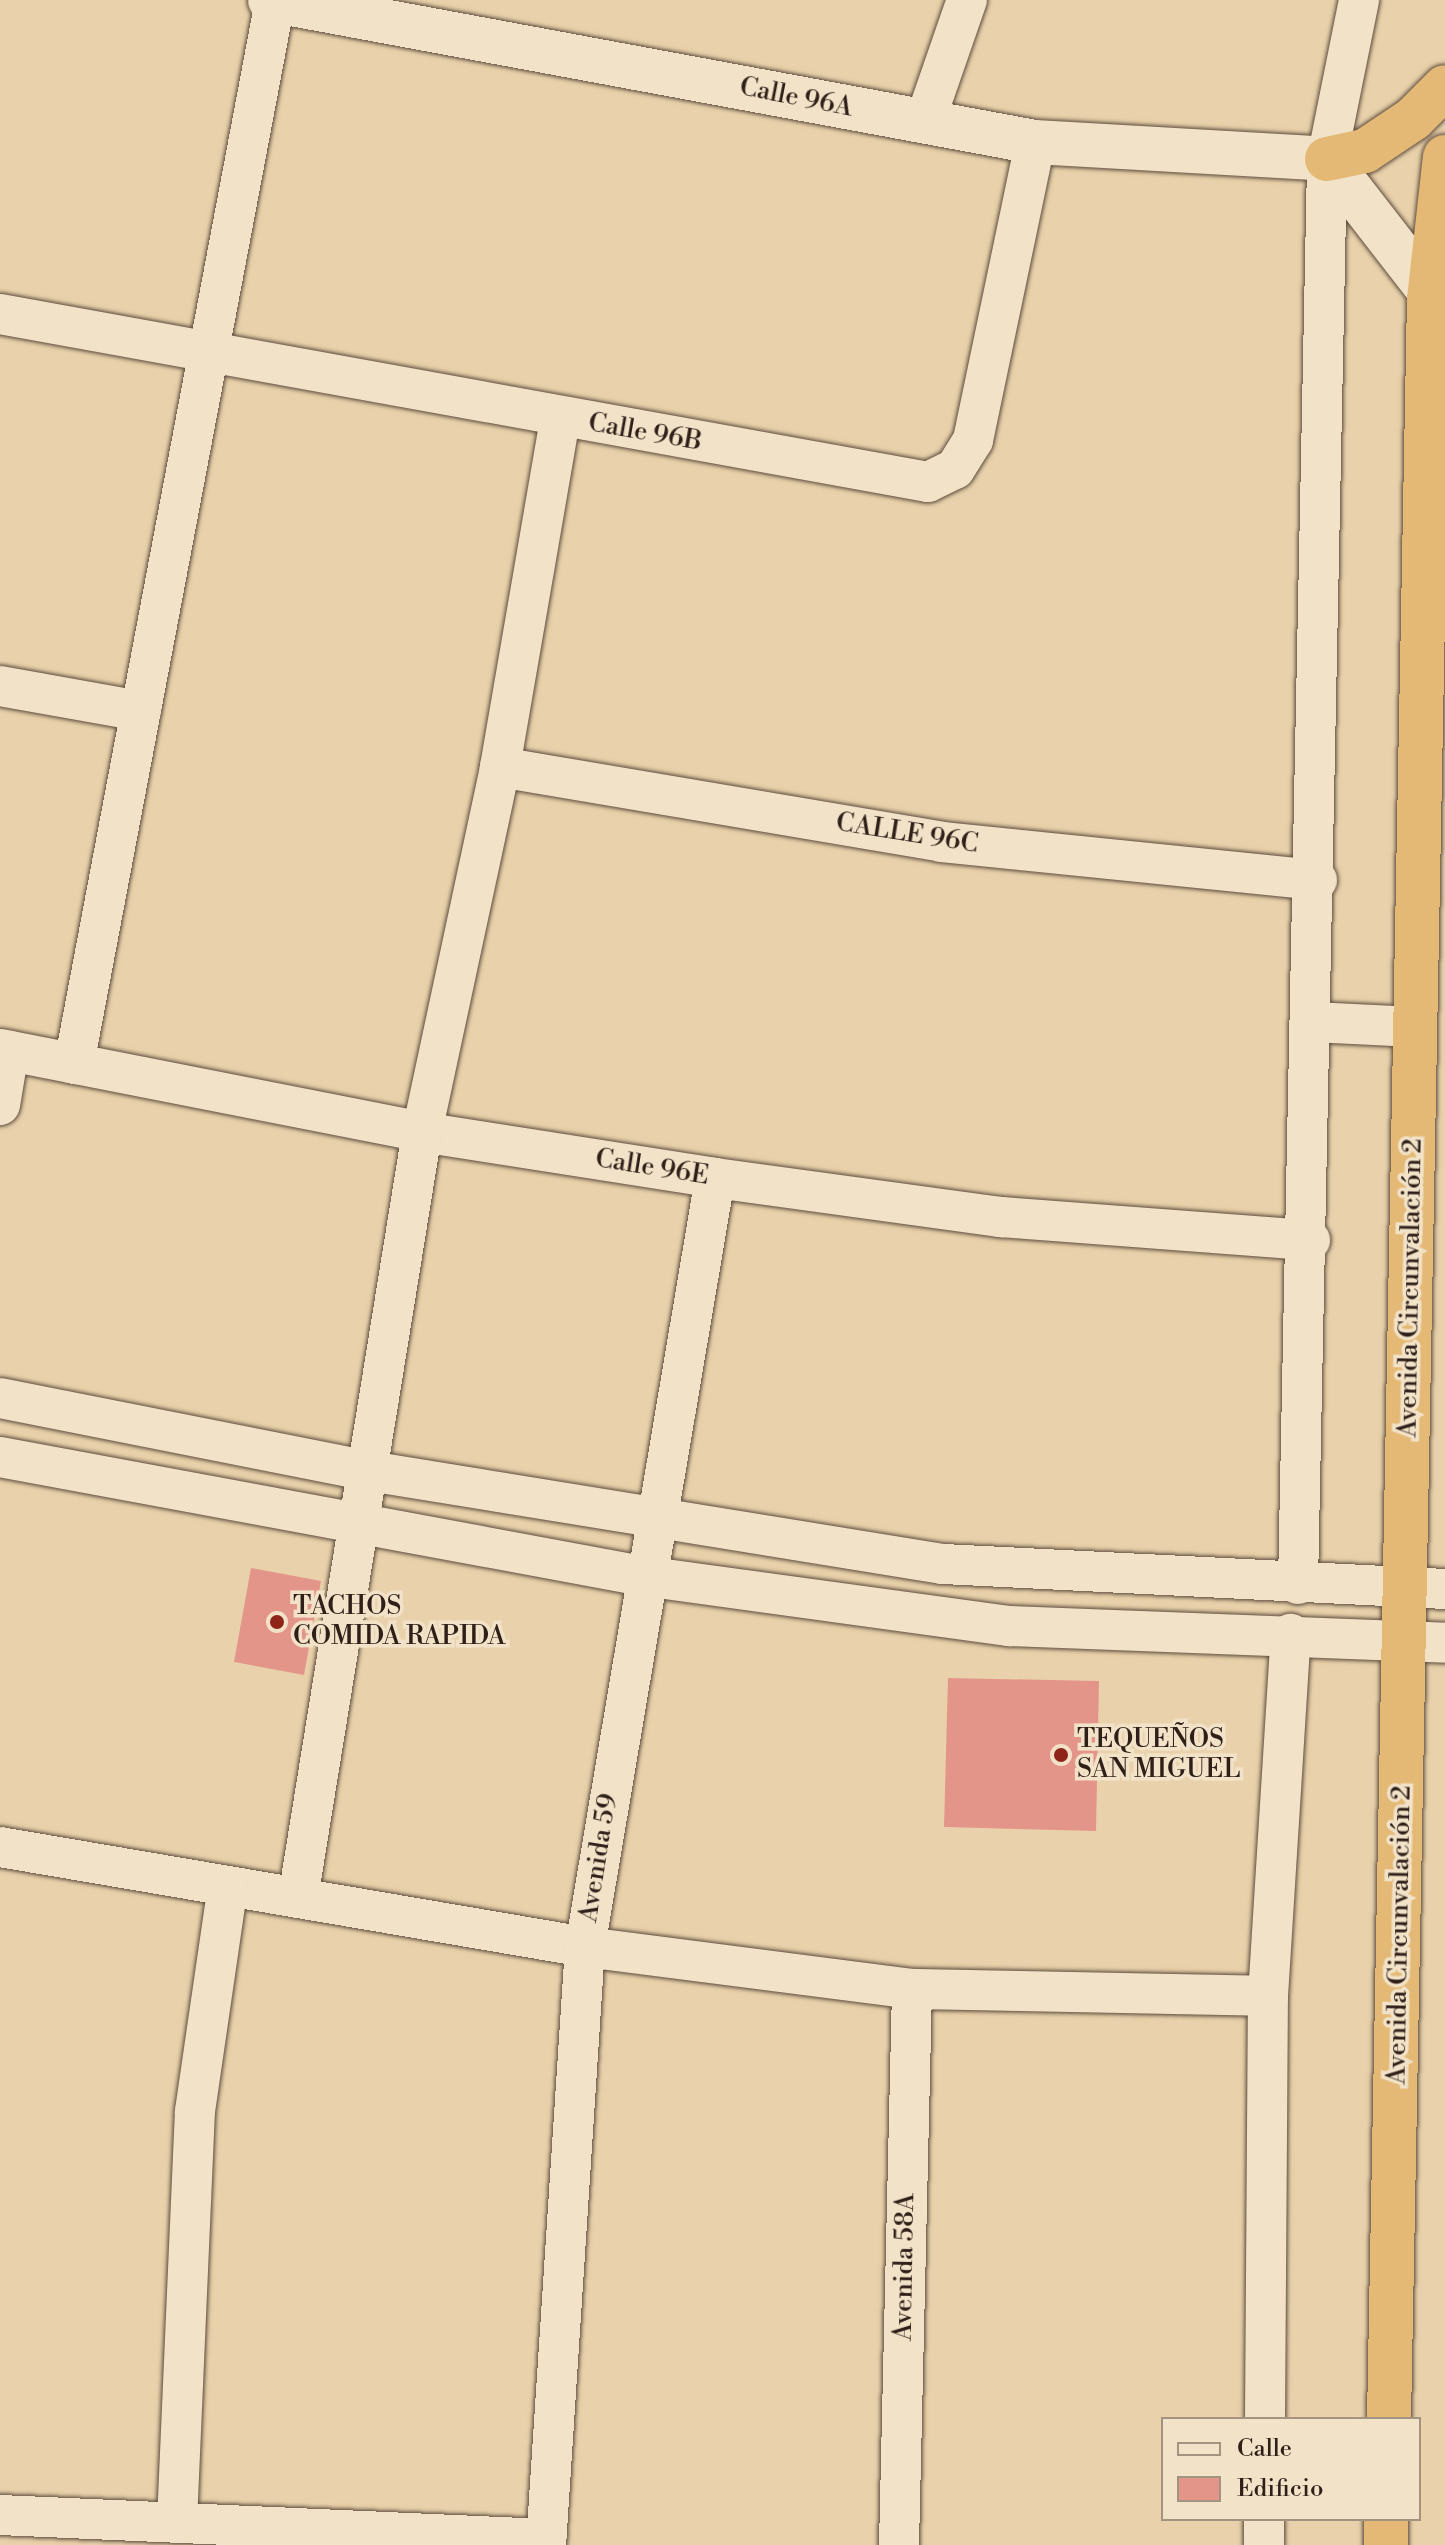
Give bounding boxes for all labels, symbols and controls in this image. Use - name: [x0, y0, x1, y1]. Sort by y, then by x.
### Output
- street label: Calle 96A: [737, 72, 855, 124]
- street label: Calle 96B: [586, 408, 704, 458]
- street label: CALLE 96C: [834, 807, 980, 861]
- street label: Avenida Circunvalación 2: [1393, 1138, 1429, 1438]
- street label: Calle 96E: [593, 1144, 711, 1192]
- place label: TACHOS COMIDA RAPIDA: [293, 1591, 506, 1652]
- marker: TACHOS COMIDA RAPIDA: [268, 1613, 286, 1631]
- place label: TEQUEÑOS SAN MIGUEL: [1077, 1724, 1240, 1786]
- marker: TEQUEÑOS SAN MIGUEL: [1052, 1746, 1070, 1764]
- street label: Avenida Circunvalación 2: [1382, 1785, 1418, 2085]
- street label: Avenida 59: [573, 1792, 625, 1924]
- street label: Avenida 58A: [888, 2193, 922, 2341]
- legend: [1161, 2417, 1421, 2521]
- text: Calle: [1237, 2434, 1292, 2464]
- text: Edificio: [1237, 2474, 1323, 2504]

